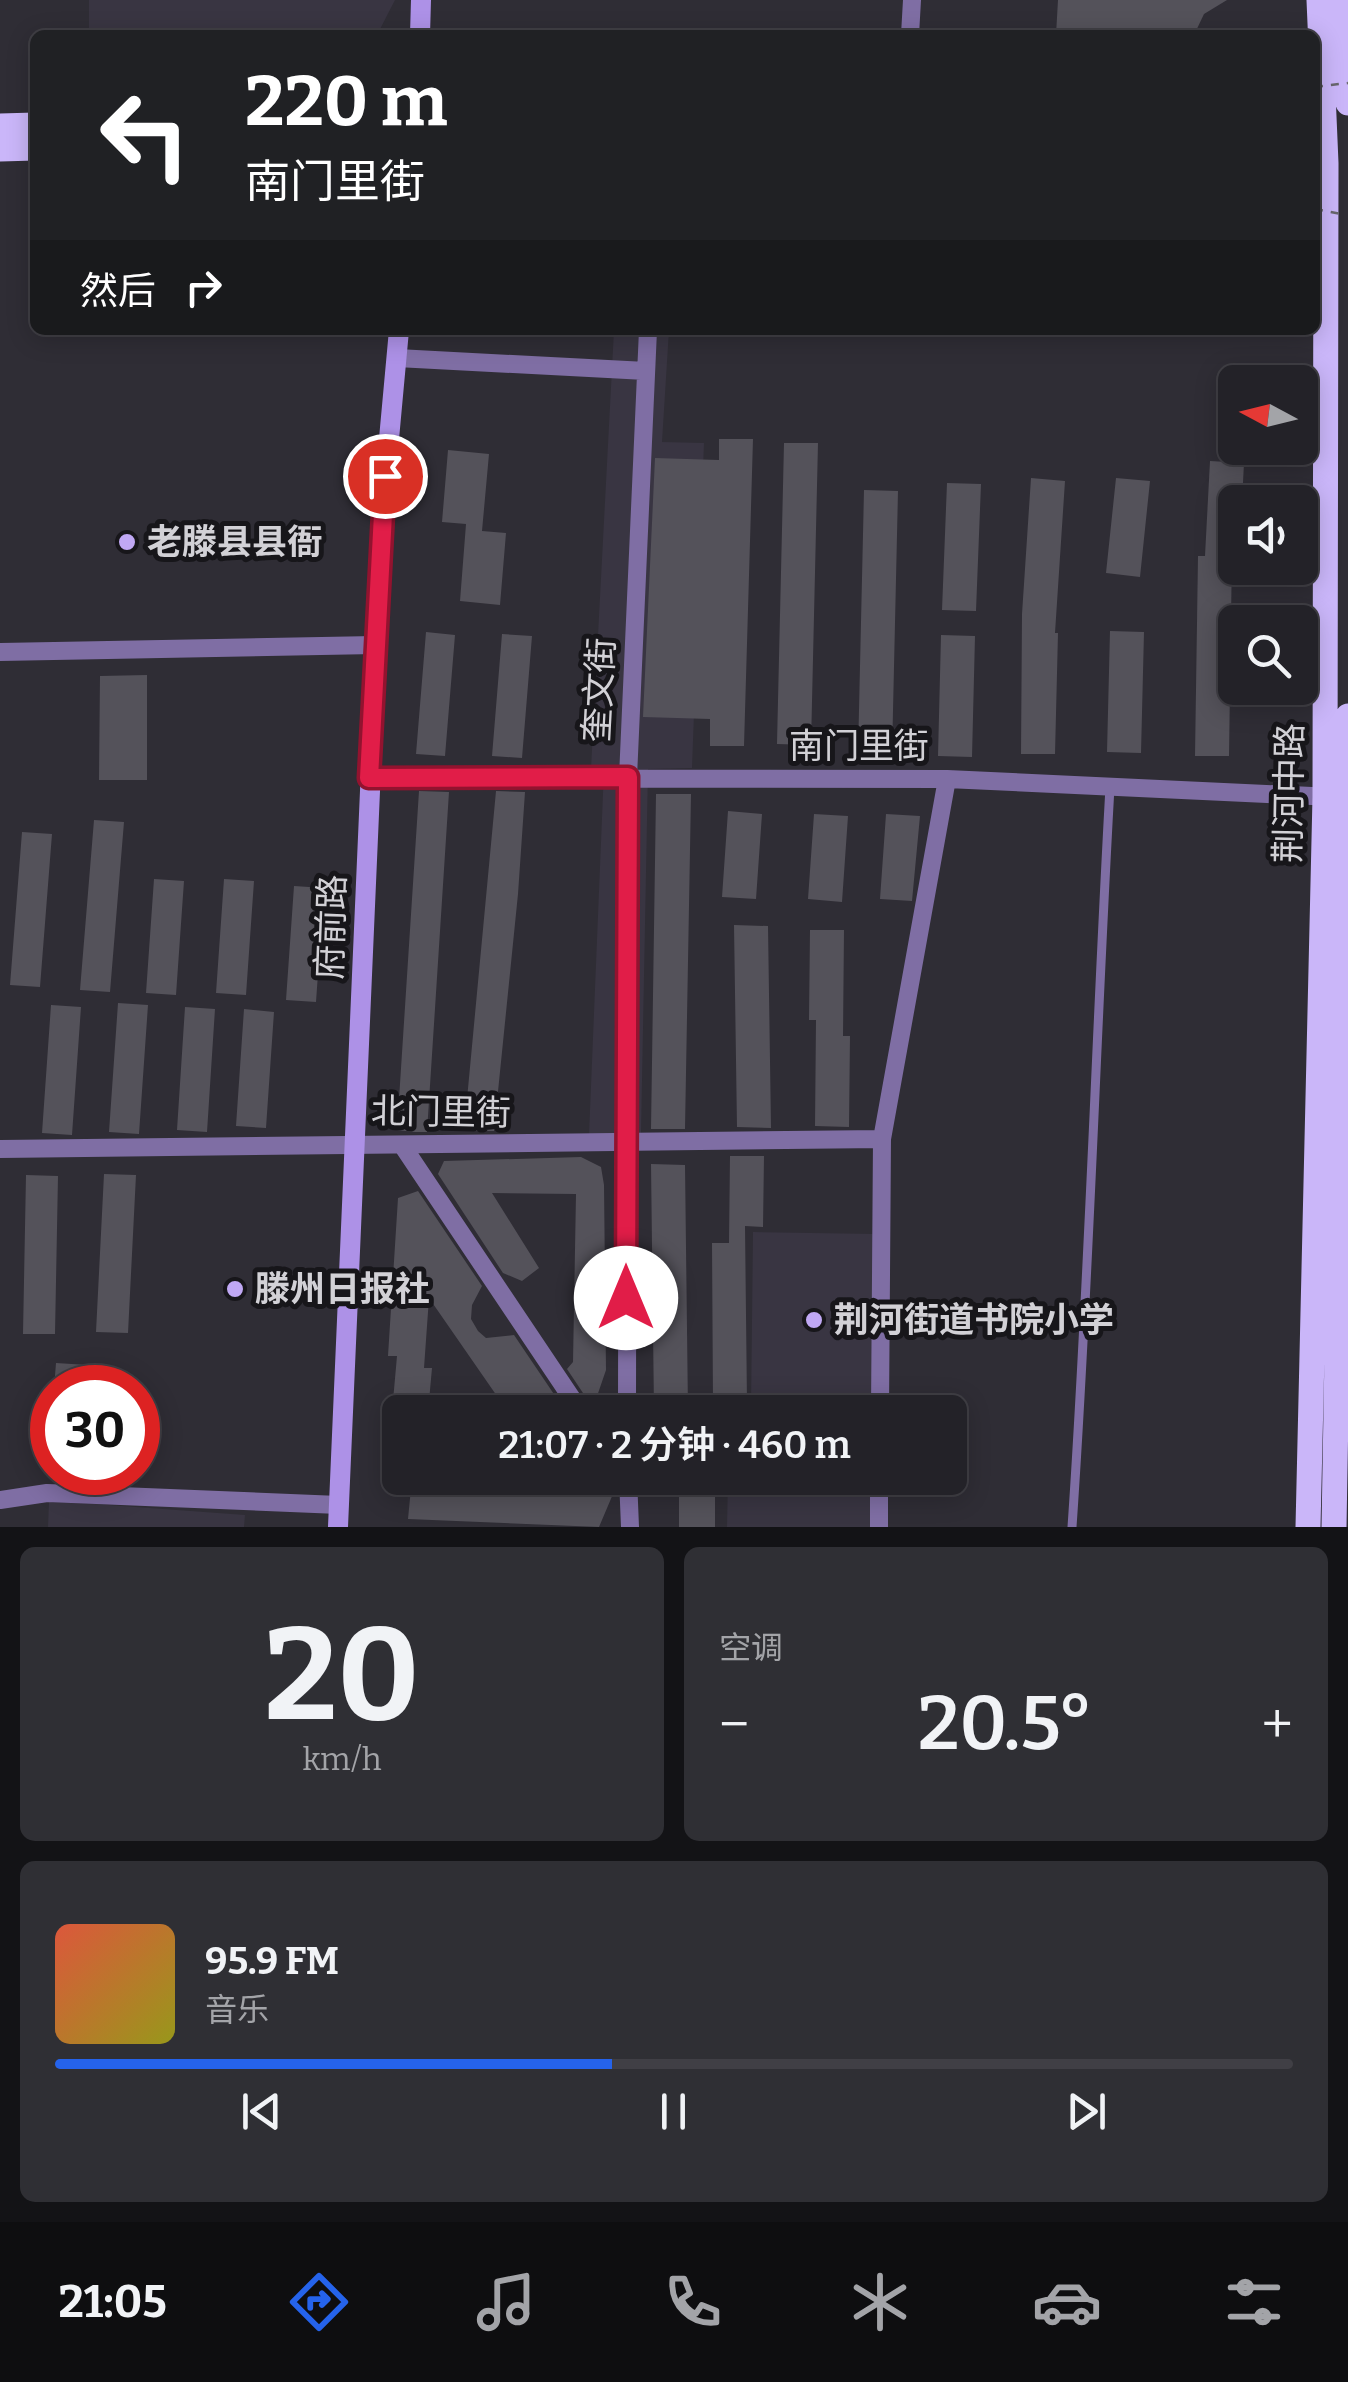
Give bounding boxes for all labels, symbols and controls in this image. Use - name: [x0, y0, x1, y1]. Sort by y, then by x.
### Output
- text: 220 m: [245, 60, 448, 144]
- icon: left: [80, 70, 210, 200]
- text: 南门里街: [245, 155, 425, 209]
- icon: right: [176, 260, 231, 315]
- text: 然后: [80, 268, 156, 314]
- north arrow: [1218, 365, 1318, 465]
- map controls: [1218, 365, 1318, 705]
- pin: [343, 434, 428, 519]
- icon: arrive: [358, 449, 413, 504]
- button: sound: [1218, 485, 1318, 585]
- place label: 老滕县县衙: [147, 521, 322, 563]
- marker: 老滕县县衙: [116, 531, 138, 553]
- button: search: [1218, 605, 1318, 705]
- street label: 奎文街: [575, 636, 623, 744]
- street label: 荆河中路: [1267, 723, 1311, 863]
- street label: 南门里街: [789, 725, 929, 767]
- street label: 府前路: [308, 874, 354, 980]
- street label: 北门里街: [371, 1090, 511, 1134]
- position arrow: [574, 1246, 678, 1350]
- place label: 滕州日报社: [255, 1268, 430, 1310]
- marker: 滕州日报社: [224, 1278, 246, 1300]
- place label: 荆河街道书院小学: [834, 1299, 1114, 1341]
- marker: 荆河街道书院小学: [803, 1309, 825, 1331]
- speed limit sign: 30: [30, 1365, 160, 1495]
- text: 21:07 · 2 分钟 · 460 m: [498, 1422, 851, 1468]
- text: 20: [264, 1597, 420, 1753]
- text: 空调: [719, 1629, 783, 1667]
- text: 20.5°: [918, 1679, 1093, 1769]
- text: −: [719, 1692, 749, 1758]
- text: +: [1262, 1692, 1293, 1758]
- text: km/h: [302, 1740, 382, 1778]
- text: 95.9 FM: [205, 1938, 339, 1984]
- text: 音乐: [205, 1991, 269, 2029]
- icon: previous: [234, 2084, 289, 2139]
- icon: pause: [646, 2084, 701, 2139]
- icon: next: [1059, 2084, 1114, 2139]
- icon: directions: [284, 2267, 354, 2337]
- icon: music: [471, 2267, 541, 2337]
- icon: phone: [658, 2267, 728, 2337]
- icon: climate: [845, 2267, 915, 2337]
- icon: car: [1032, 2267, 1102, 2337]
- icon: filters: [1219, 2267, 1289, 2337]
- text: 21:05: [59, 2275, 167, 2329]

